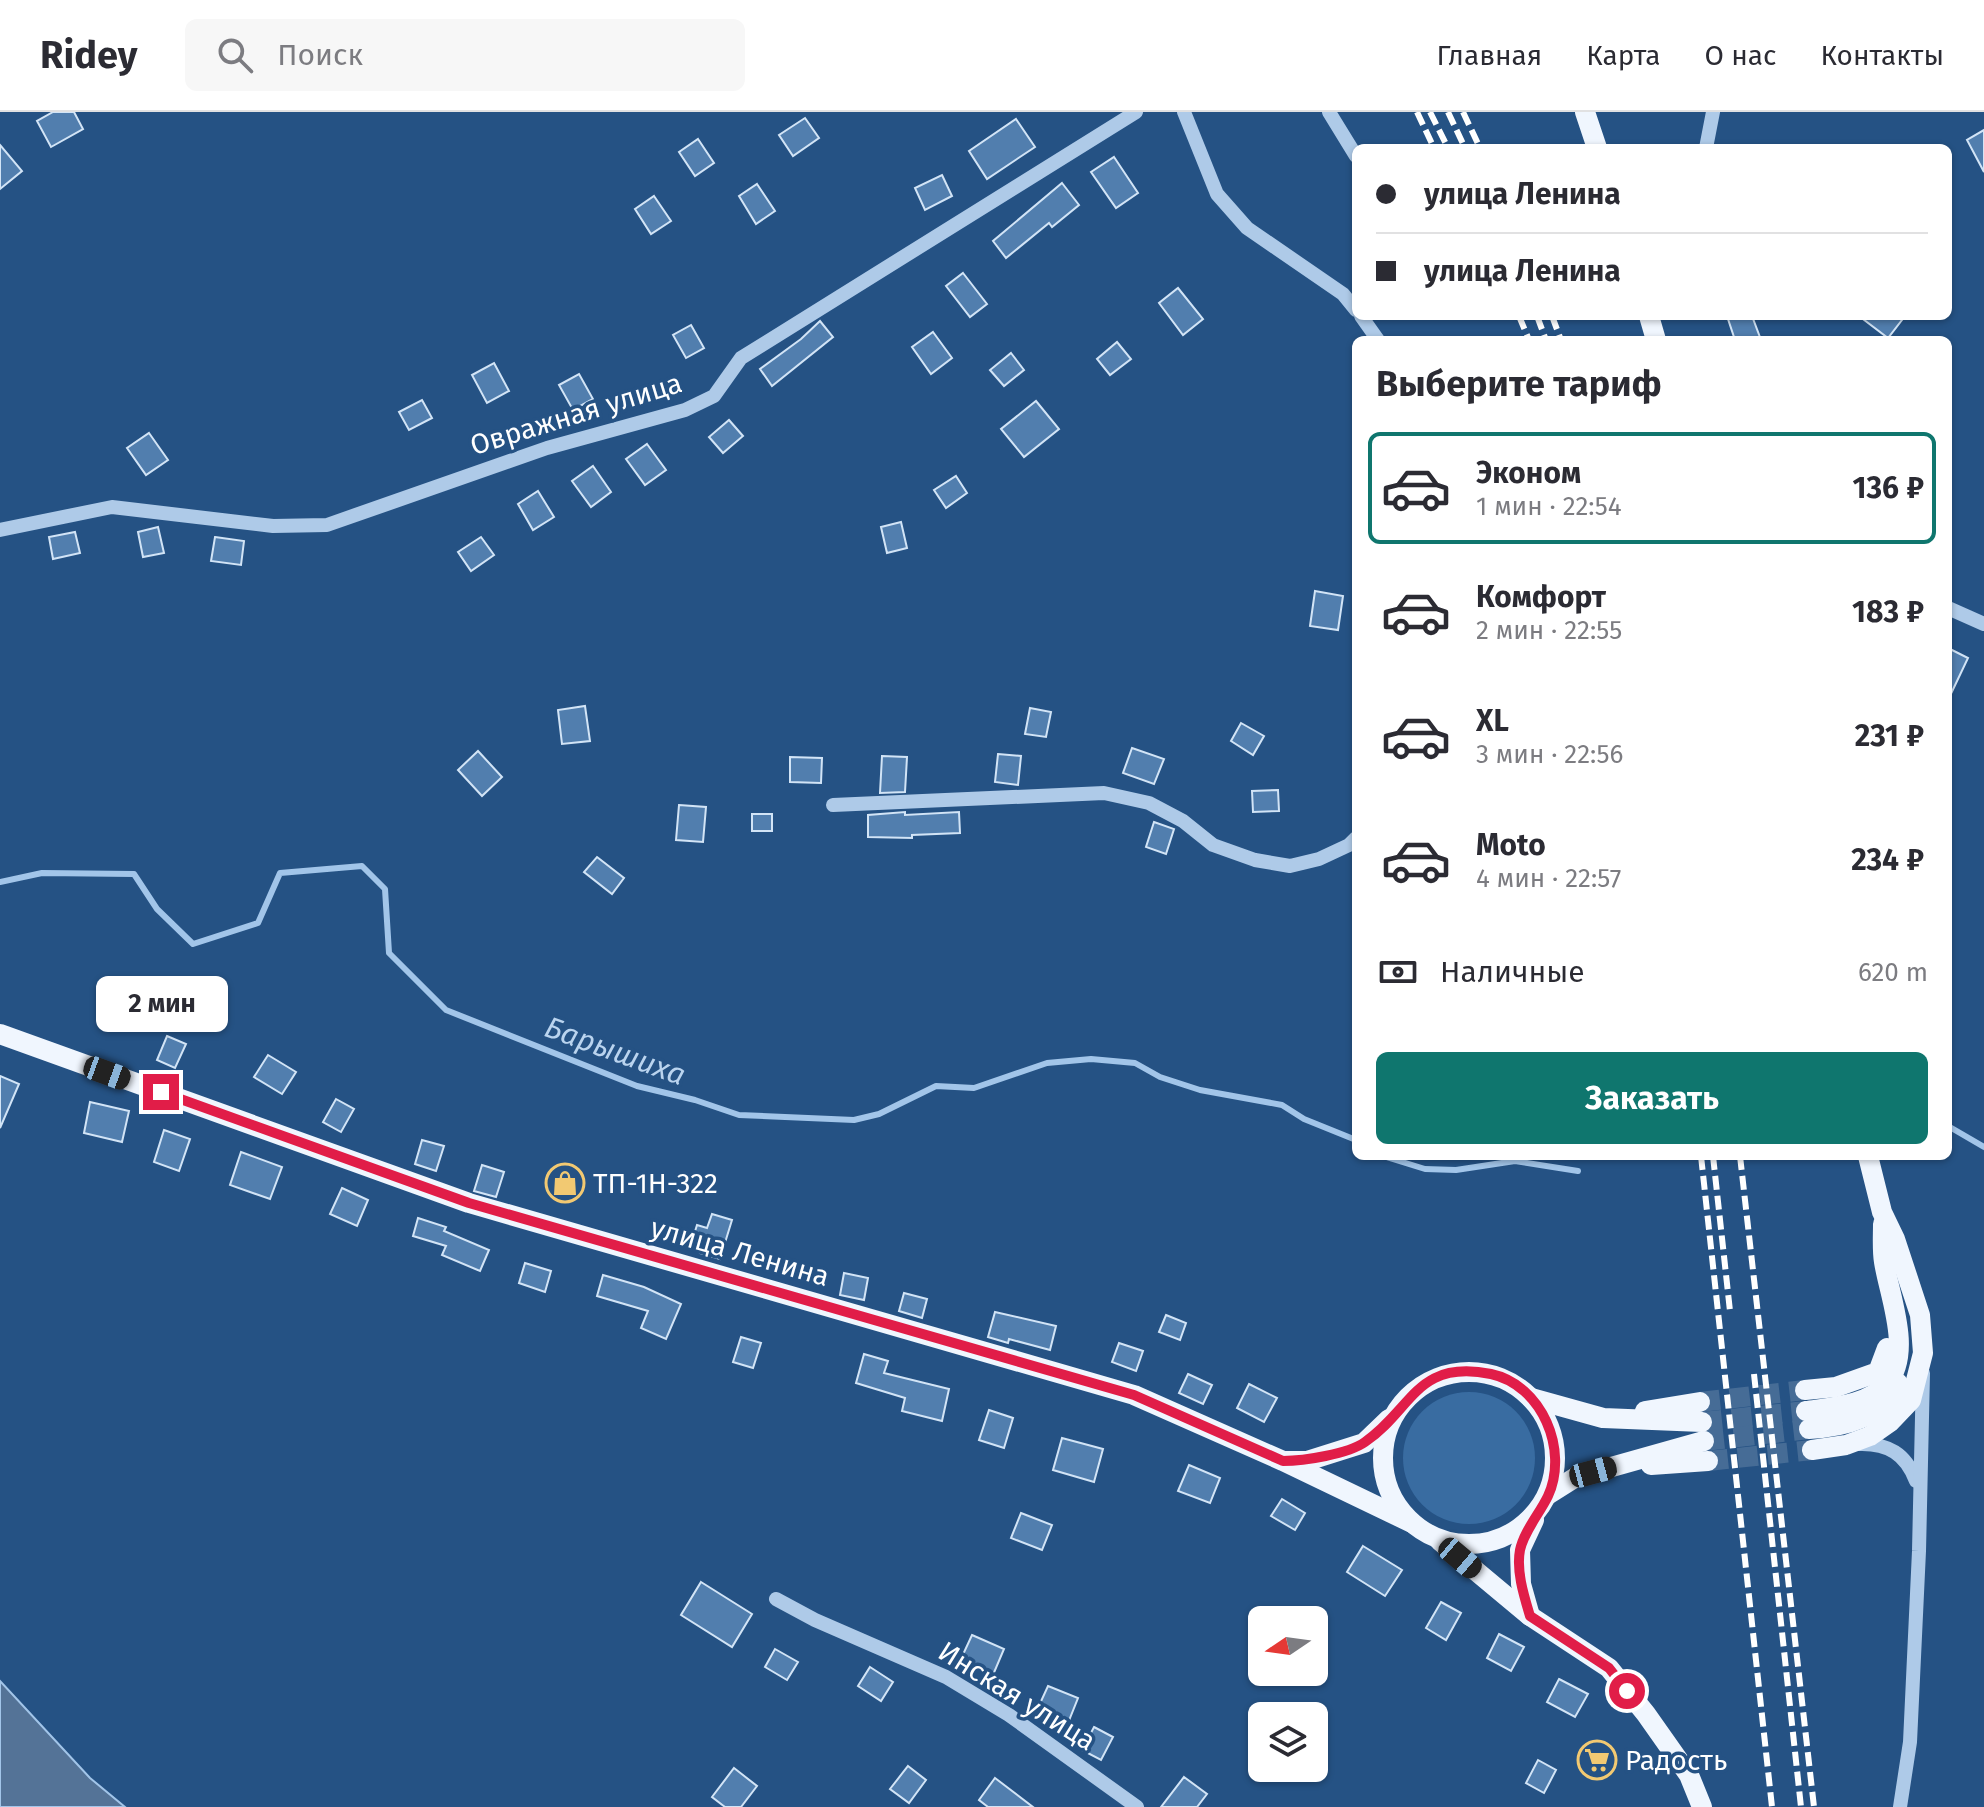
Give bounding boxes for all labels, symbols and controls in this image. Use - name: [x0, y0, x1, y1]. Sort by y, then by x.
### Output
- search box: [185, 19, 745, 91]
- text: Ridey: [40, 32, 137, 78]
- icon: search: [213, 33, 257, 77]
- text: Поиск: [277, 37, 363, 73]
- text: Главная: [1436, 39, 1542, 72]
- text: Карта: [1586, 39, 1660, 72]
- text: О нас: [1704, 39, 1776, 72]
- text: Контакты: [1820, 39, 1944, 72]
- text: улица Ленина: [1424, 176, 1621, 212]
- text: улица Ленина: [1424, 253, 1621, 289]
- text: Выберите тариф: [1376, 362, 1662, 406]
- street label: Овражная улица: [466, 366, 686, 462]
- icon: car: [1380, 452, 1452, 524]
- text: Эконом: [1476, 455, 1581, 491]
- text: 136 ₽: [1853, 470, 1924, 506]
- text: 1 мин · 22:54: [1476, 491, 1622, 522]
- icon: car: [1380, 576, 1452, 648]
- text: Комфорт: [1476, 579, 1606, 615]
- text: 183 ₽: [1852, 594, 1924, 630]
- text: 2 мин · 22:55: [1476, 615, 1622, 646]
- icon: car: [1380, 700, 1452, 772]
- text: XL: [1476, 703, 1509, 739]
- text: 231 ₽: [1855, 718, 1924, 754]
- text: 3 мин · 22:56: [1476, 739, 1623, 770]
- icon: car: [1380, 824, 1452, 896]
- text: Moto: [1476, 827, 1546, 863]
- text: 234 ₽: [1851, 842, 1924, 878]
- text: 4 мин · 22:57: [1476, 863, 1621, 894]
- icon: cash: [1376, 950, 1420, 994]
- text: Наличные: [1440, 954, 1585, 990]
- text: 620 m: [1858, 957, 1928, 988]
- callout: 2 мин: [95, 976, 227, 1032]
- text: 2 мин: [128, 988, 196, 1019]
- water label: Барышиха: [540, 1009, 690, 1093]
- button: Заказать: [1376, 1052, 1928, 1144]
- car: [80, 1054, 134, 1092]
- route end: [143, 1074, 179, 1110]
- shop icon: ТП-1Н-322: [544, 1162, 586, 1204]
- place label: ТП-1Н-322: [593, 1167, 718, 1200]
- street label: улица Ленина: [647, 1211, 833, 1293]
- car: [1567, 1454, 1619, 1490]
- car: [1434, 1533, 1486, 1583]
- north arrow: [1248, 1606, 1328, 1686]
- map controls: [1248, 1606, 1328, 1782]
- street label: Инская улица: [932, 1634, 1102, 1758]
- route start: [1609, 1673, 1645, 1709]
- button: layers: [1248, 1702, 1328, 1782]
- supermarket icon: Радость: [1576, 1739, 1618, 1781]
- place label: Радость: [1625, 1744, 1727, 1777]

